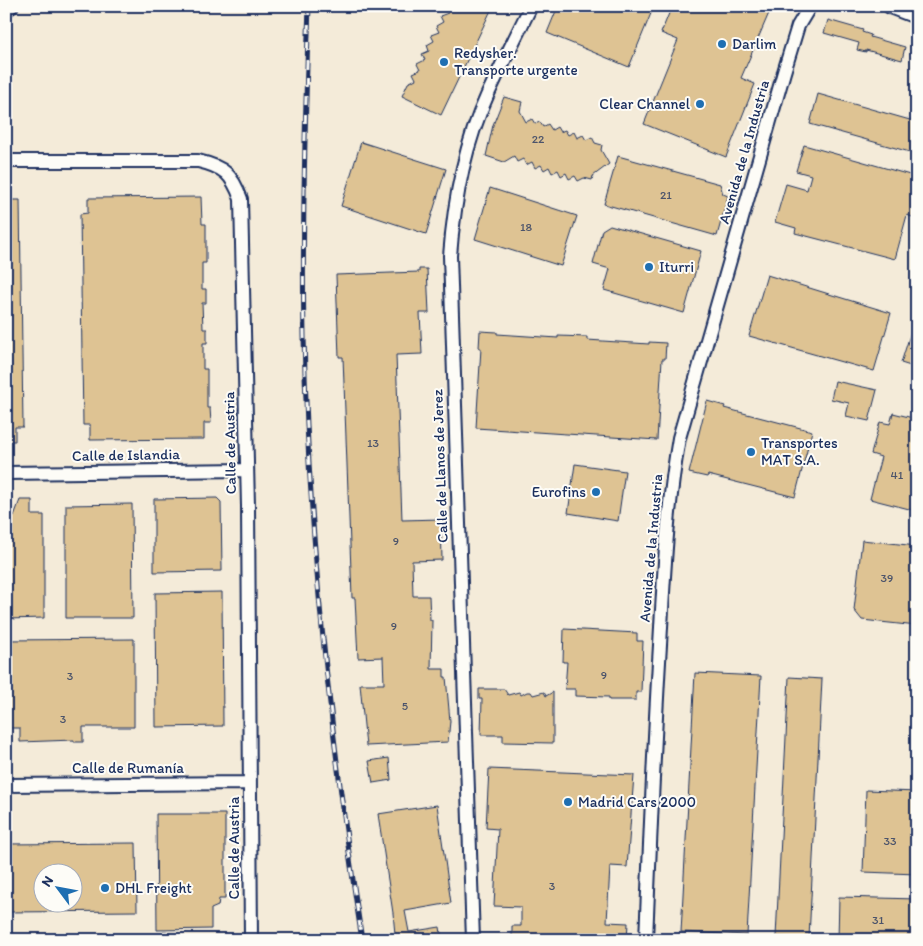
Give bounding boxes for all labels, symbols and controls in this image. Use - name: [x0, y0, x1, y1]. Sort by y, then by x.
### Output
- place label: Darlim: [732, 35, 777, 53]
- marker: Darlim: [716, 38, 728, 50]
- place label: Redysher. Transporte urgente: [454, 44, 578, 79]
- marker: Redysher. Transporte urgente: [438, 56, 450, 68]
- street label: Avenida de la Industria: [715, 78, 773, 226]
- place label: Clear Channel: [599, 95, 691, 113]
- marker: Clear Channel: [694, 98, 706, 110]
- house number: 22: [532, 132, 545, 146]
- house number: 21: [660, 188, 672, 202]
- house number: 18: [520, 220, 532, 234]
- place label: Iturri: [659, 258, 694, 276]
- marker: Iturri: [643, 261, 655, 273]
- street label: Calle de Llanos de Jerez: [428, 389, 452, 543]
- street label: Calle de Austria: [220, 391, 240, 495]
- place label: Transportes MAT S.A.: [761, 434, 838, 469]
- house number: 13: [367, 436, 380, 450]
- street label: Calle de Islandia: [72, 445, 180, 465]
- marker: Transportes MAT S.A.: [745, 446, 757, 458]
- house number: 41: [891, 468, 904, 482]
- street label: Avenida de la Industria: [636, 473, 666, 623]
- place label: Eurofins: [532, 483, 586, 501]
- marker: Eurofins: [590, 486, 602, 498]
- house number: 9: [393, 534, 399, 548]
- house number: 39: [881, 571, 893, 585]
- house number: 9: [391, 619, 397, 633]
- house number: 9: [601, 668, 607, 682]
- house number: 3: [67, 669, 74, 683]
- house number: 5: [402, 699, 408, 713]
- house number: 3: [60, 712, 67, 726]
- street label: Calle de Rumanía: [72, 759, 184, 777]
- place label: Madrid Cars 2000: [578, 793, 696, 811]
- street label: Calle de Austria: [225, 796, 243, 899]
- marker: Madrid Cars 2000: [562, 796, 574, 808]
- house number: 33: [883, 834, 897, 848]
- north arrow: [32, 864, 82, 914]
- text: N: [38, 873, 57, 890]
- place label: DHL Freight: [115, 879, 192, 897]
- house number: 3: [549, 879, 556, 893]
- marker: DHL Freight: [99, 882, 111, 894]
- house number: 31: [872, 913, 884, 927]

